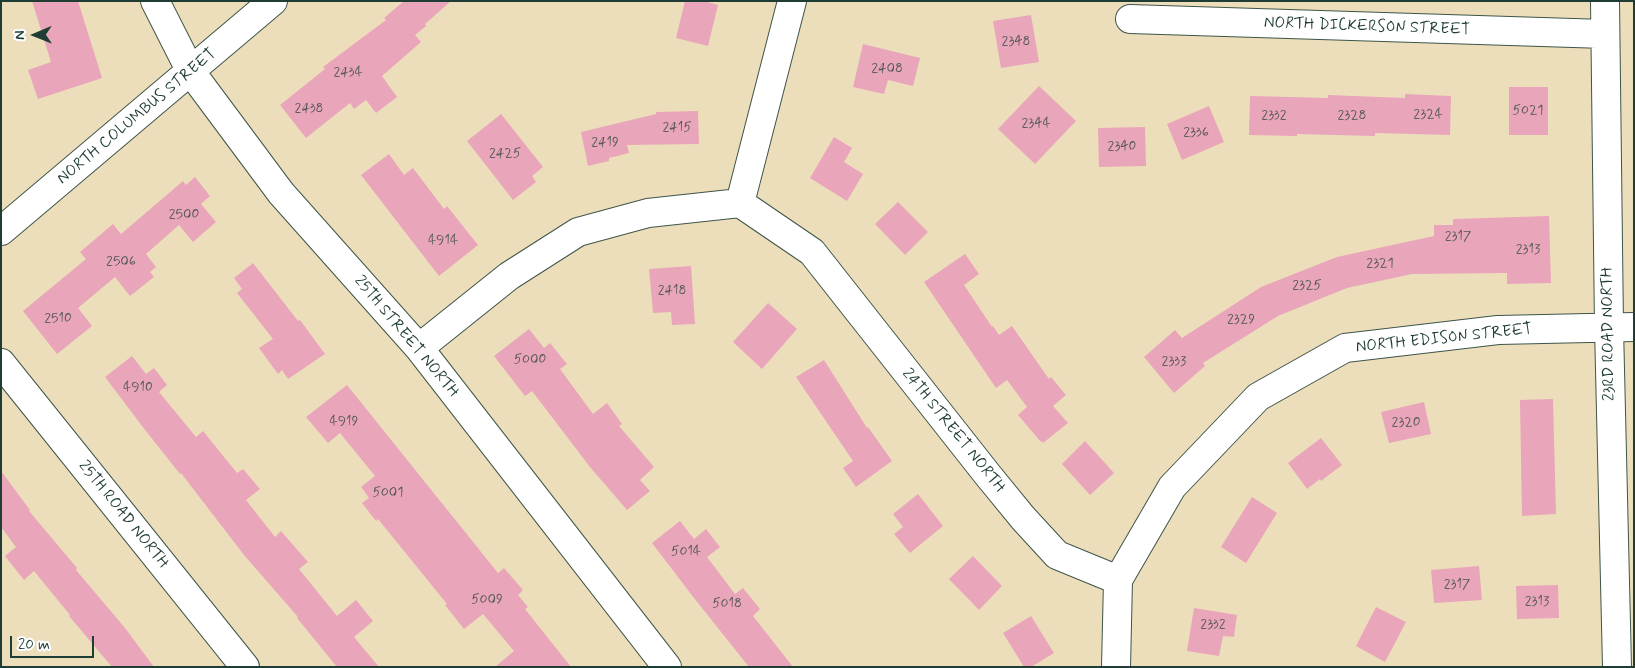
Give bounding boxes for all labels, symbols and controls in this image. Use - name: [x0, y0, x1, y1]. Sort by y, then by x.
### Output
- north arrow: [10, 10, 60, 60]
- street label: NORTH DICKERSON STREET: [1263, 14, 1471, 40]
- text: N: [11, 30, 29, 40]
- house number: 2348: [1002, 34, 1030, 50]
- street label: NORTH COLUMBUS STREET: [54, 45, 220, 189]
- house number: 2408: [871, 61, 903, 77]
- house number: 2434: [333, 65, 363, 81]
- house number: 2438: [295, 101, 323, 117]
- house number: 5021: [1512, 103, 1544, 119]
- house number: 2324: [1413, 107, 1443, 123]
- house number: 2332: [1261, 108, 1287, 124]
- house number: 2328: [1337, 108, 1367, 124]
- house number: 2344: [1021, 116, 1051, 132]
- house number: 2415: [662, 120, 692, 136]
- house number: 2336: [1183, 125, 1209, 141]
- house number: 2419: [591, 135, 619, 151]
- house number: 2340: [1108, 139, 1136, 155]
- house number: 2425: [489, 146, 521, 162]
- house number: 2500: [169, 207, 199, 223]
- house number: 2317: [1445, 229, 1471, 245]
- house number: 4914: [428, 233, 458, 249]
- house number: 2313: [1516, 242, 1540, 258]
- house number: 2506: [106, 254, 136, 270]
- house number: 2321: [1366, 256, 1394, 272]
- street label: 23RD ROAD NORTH: [1598, 267, 1620, 401]
- street label: 25TH STREET NORTH: [349, 272, 463, 402]
- house number: 2325: [1292, 278, 1322, 294]
- house number: 2418: [658, 283, 686, 299]
- house number: 2510: [44, 311, 72, 327]
- house number: 2329: [1227, 312, 1255, 328]
- street label: NORTH EDISON STREET: [1355, 320, 1533, 358]
- house number: 5000: [514, 352, 546, 368]
- house number: 2333: [1162, 354, 1186, 370]
- street label: 24TH STREET NORTH: [897, 365, 1009, 497]
- house number: 4910: [123, 380, 153, 396]
- house number: 4919: [330, 414, 358, 430]
- house number: 2320: [1392, 415, 1420, 431]
- street label: 25TH ROAD NORTH: [74, 457, 172, 573]
- house number: 5001: [372, 485, 404, 501]
- house number: 5014: [671, 544, 701, 560]
- house number: 2317: [1444, 577, 1470, 593]
- house number: 5009: [471, 592, 503, 608]
- house number: 2313: [1525, 594, 1549, 610]
- house number: 5018: [712, 596, 742, 612]
- house number: 2332: [1200, 617, 1226, 633]
- scale bar: [12, 626, 96, 658]
- text: 20 m: [18, 635, 50, 655]

